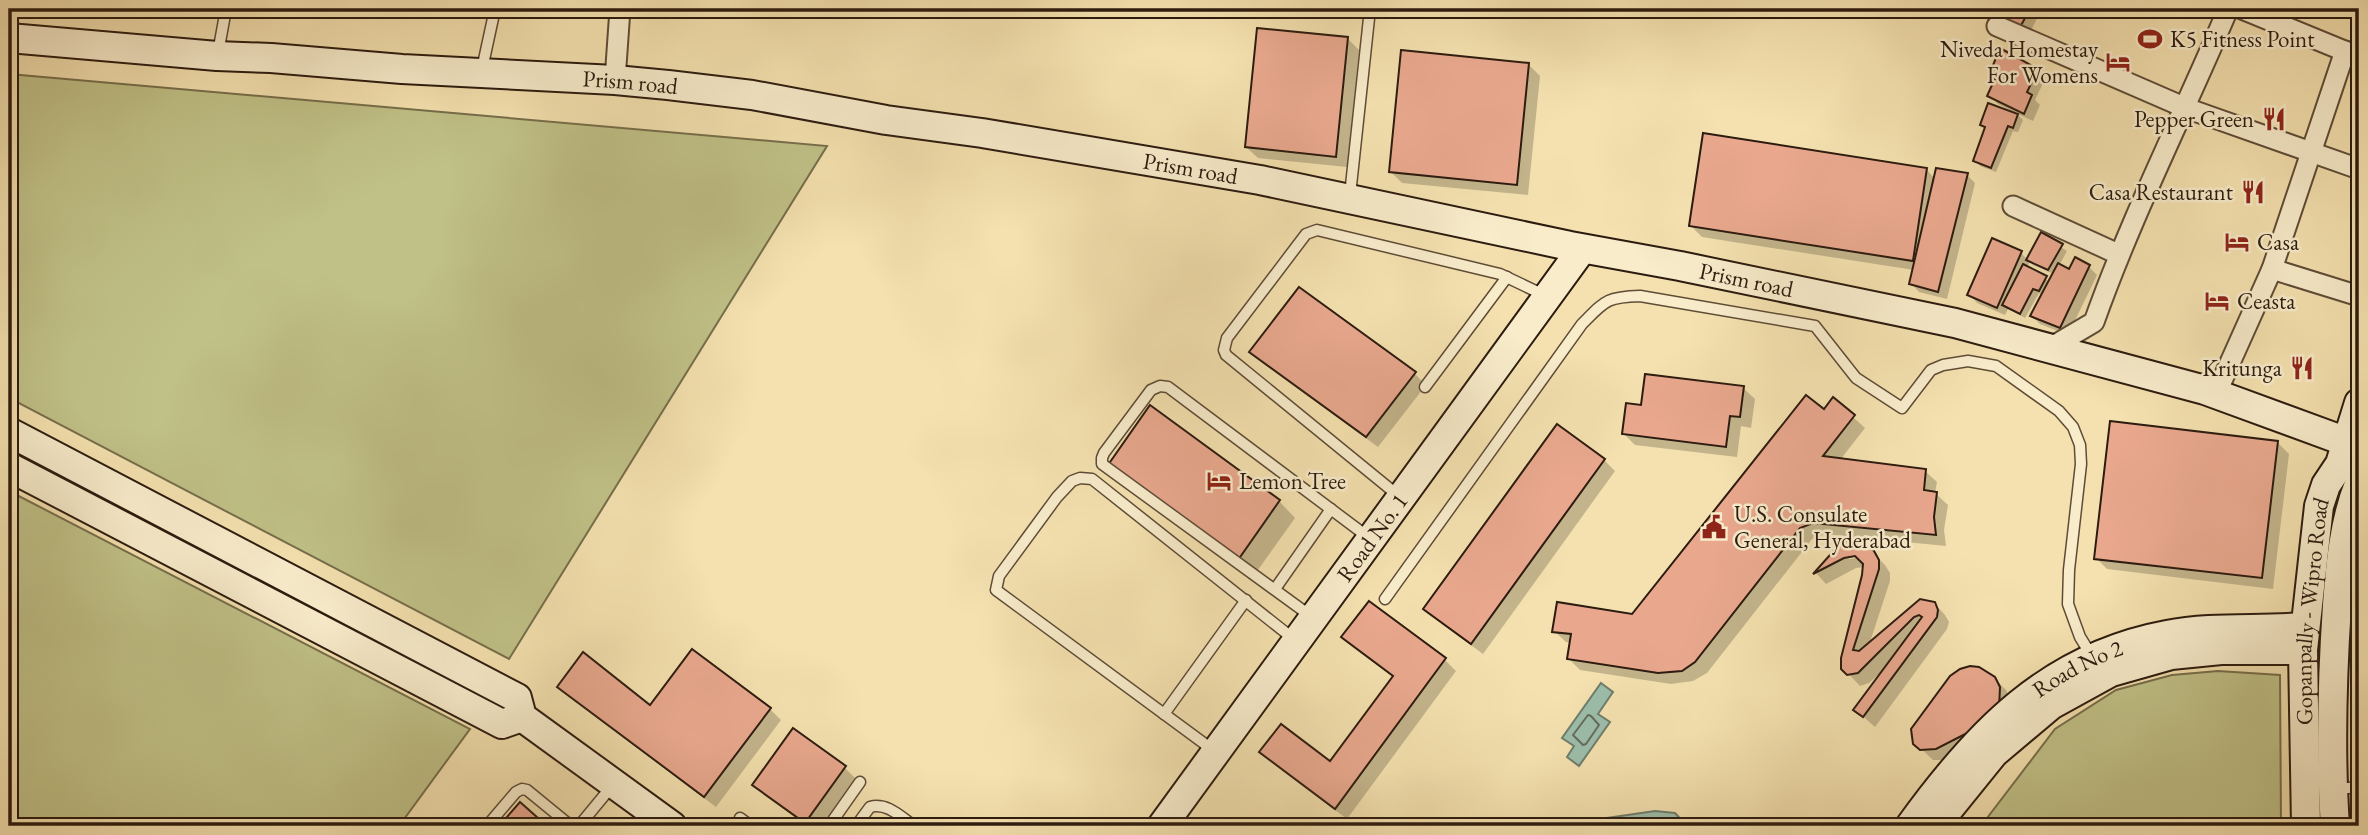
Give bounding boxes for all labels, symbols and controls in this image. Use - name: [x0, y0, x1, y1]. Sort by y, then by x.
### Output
- place label: K5 Fitness Point: [2170, 24, 2315, 54]
- sports icon: K5 Fitness Point: [2136, 25, 2164, 53]
- place label: Niveda Homestay For Womens: [1940, 34, 2099, 90]
- hotel icon: Niveda Homestay For Womens: [2104, 48, 2132, 76]
- street label: Prism road: [582, 63, 680, 101]
- place label: Pepper Green: [2134, 104, 2254, 134]
- restaurant icon: Pepper Green: [2260, 105, 2288, 133]
- street label: Prism road: [1141, 145, 1240, 191]
- place label: Casa Restaurant: [2089, 177, 2234, 207]
- restaurant icon: Casa Restaurant: [2239, 178, 2267, 206]
- place label: Casa: [2257, 227, 2300, 257]
- hotel icon: Casa: [2223, 228, 2251, 256]
- street label: Prism road: [1697, 255, 1796, 304]
- place label: Ceasta: [2237, 286, 2296, 316]
- hotel icon: Ceasta: [2203, 287, 2231, 315]
- place label: Kritunga: [2202, 353, 2283, 383]
- restaurant icon: Kritunga: [2288, 354, 2316, 382]
- place label: Lemon Tree: [1239, 466, 1346, 496]
- hotel icon: Lemon Tree: [1205, 467, 1233, 495]
- street label: Road No. 1: [1330, 487, 1414, 588]
- street label: Gopanpally - Wipro Road: [2288, 493, 2336, 725]
- place label: U.S. Consulate General, Hyderabad: [1734, 499, 1911, 555]
- public building icon: U.S. Consulate General, Hyderabad: [1700, 513, 1728, 541]
- street label: Road No 2: [2026, 633, 2126, 704]

